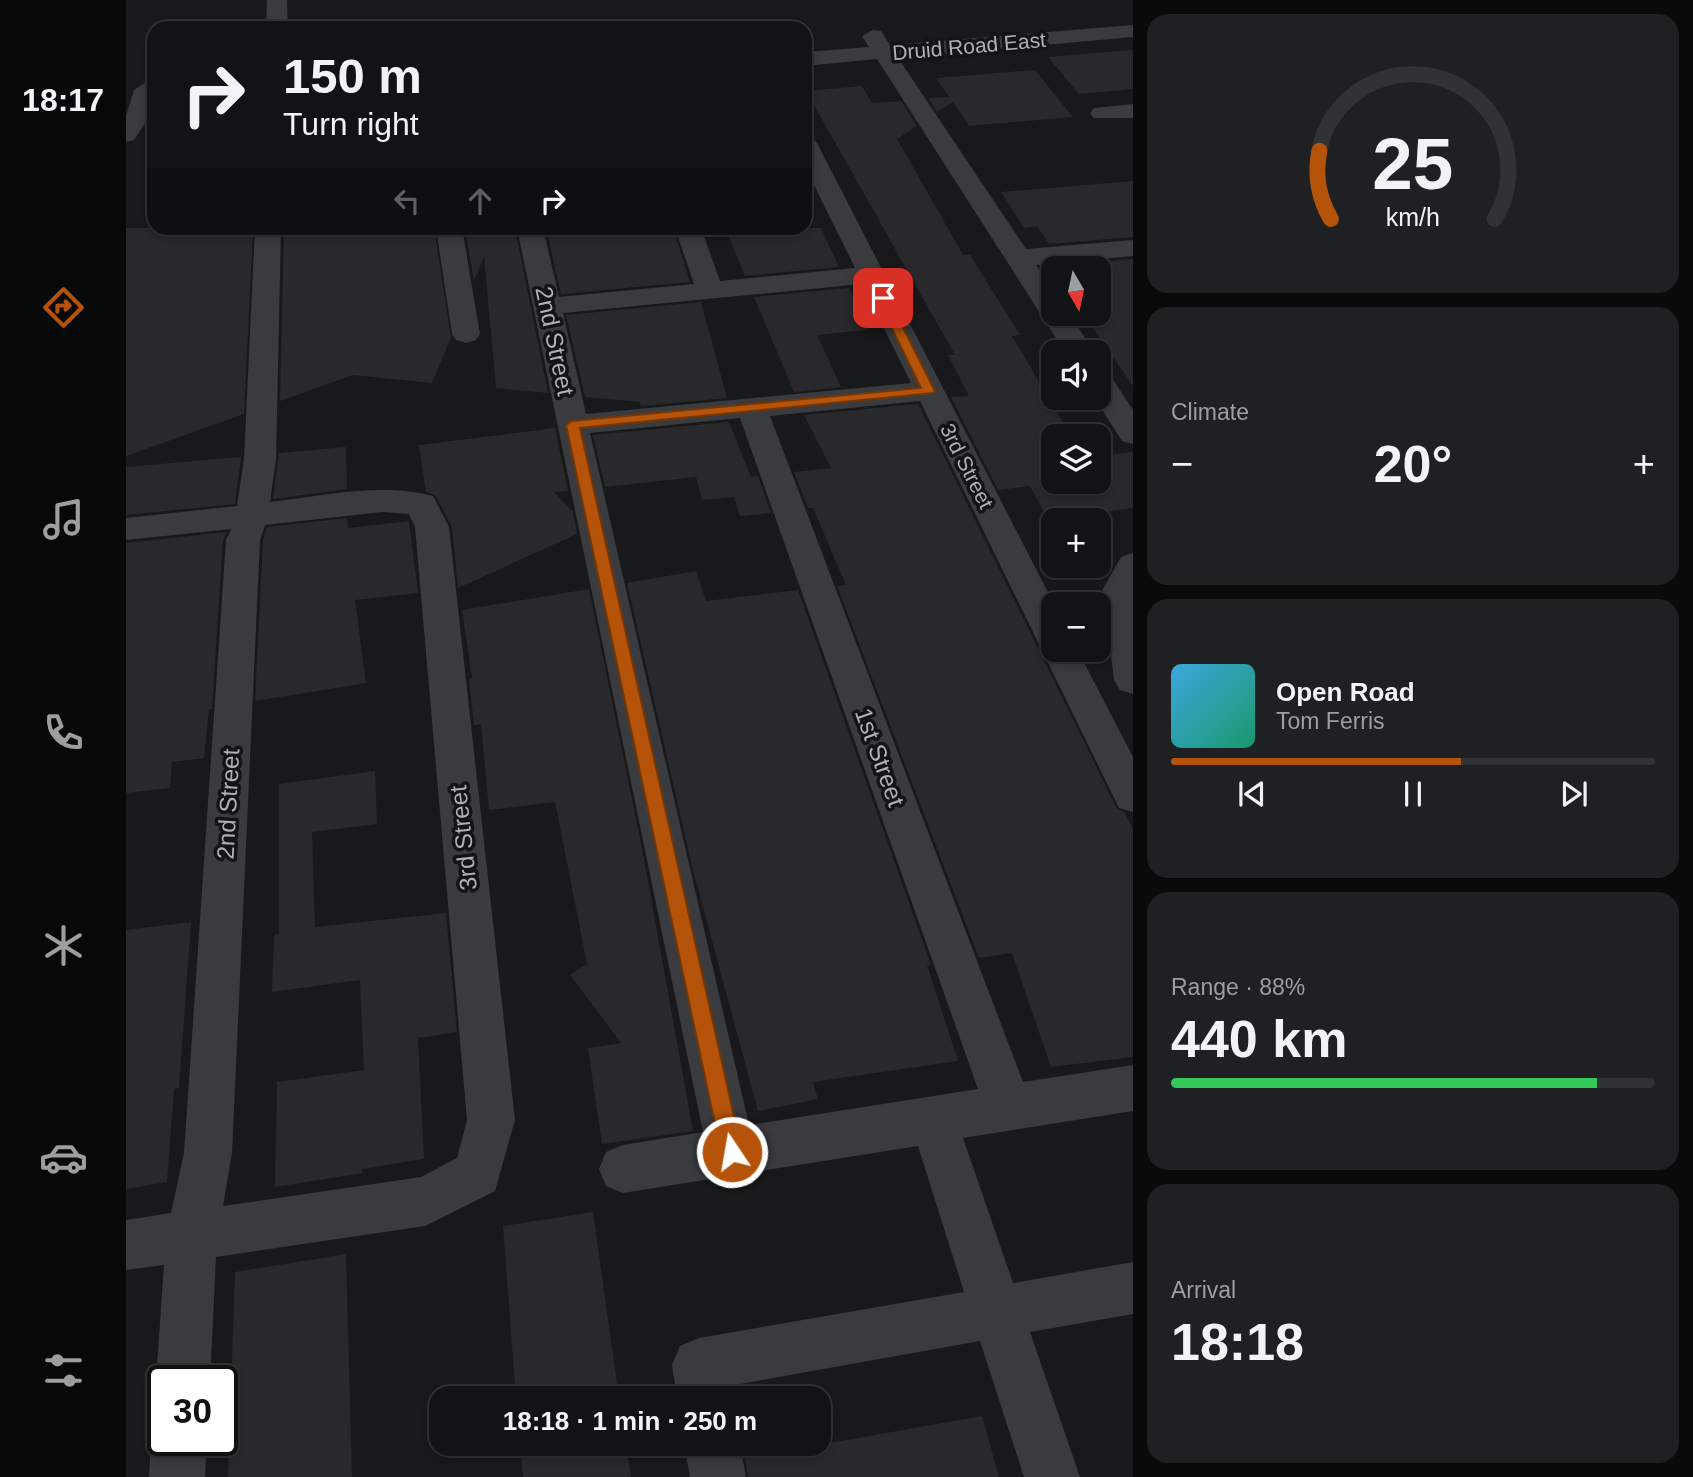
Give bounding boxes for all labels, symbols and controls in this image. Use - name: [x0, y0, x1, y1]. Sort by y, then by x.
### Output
- street label: Druid Road East: [891, 28, 1047, 64]
- icon: right: [168, 49, 259, 140]
- text: 150 m: [283, 49, 422, 103]
- text: 18:17: [22, 82, 104, 118]
- text: Turn right: [283, 106, 419, 142]
- text: 25: [1373, 124, 1453, 205]
- icon: left: [388, 182, 426, 220]
- icon: ahead: [461, 182, 499, 220]
- icon: right: [534, 182, 572, 220]
- text: km/h: [1386, 203, 1440, 231]
- north arrow: [1041, 256, 1111, 326]
- map controls: [1041, 256, 1111, 662]
- pin: [853, 268, 913, 328]
- icon: arrive: [864, 279, 902, 317]
- icon: directions: [39, 283, 88, 332]
- street label: 2nd Street: [530, 284, 580, 398]
- button: sound: [1041, 340, 1111, 410]
- text: Climate: [1171, 399, 1249, 425]
- street label: 3rd Street: [936, 420, 998, 512]
- button: layers: [1041, 424, 1111, 494]
- text: 20°: [1374, 435, 1452, 493]
- text: −: [1171, 443, 1193, 485]
- text: +: [1633, 443, 1655, 485]
- icon: music: [39, 495, 88, 544]
- button: +: [1041, 508, 1111, 578]
- button: −: [1041, 592, 1111, 662]
- text: Open Road: [1276, 677, 1415, 707]
- street label: 1st Street: [850, 704, 910, 810]
- icon: phone: [39, 708, 88, 757]
- text: Tom Ferris: [1276, 708, 1385, 734]
- street label: 2nd Street: [212, 748, 244, 860]
- icon: previous: [1233, 775, 1271, 813]
- icon: pause: [1394, 775, 1432, 813]
- icon: next: [1555, 775, 1593, 813]
- street label: 3rd Street: [444, 784, 482, 892]
- icon: climate: [39, 921, 88, 970]
- text: Range · 88%: [1171, 974, 1305, 1000]
- text: 440 km: [1171, 1010, 1347, 1068]
- position arrow: [695, 1115, 769, 1189]
- icon: car: [39, 1133, 88, 1182]
- text: Arrival: [1171, 1277, 1236, 1303]
- text: 18:18: [1171, 1313, 1304, 1371]
- icon: filters: [39, 1346, 88, 1395]
- speed limit sign: 30: [147, 1365, 238, 1456]
- text: 18:18 · 1 min · 250 m: [503, 1406, 757, 1436]

